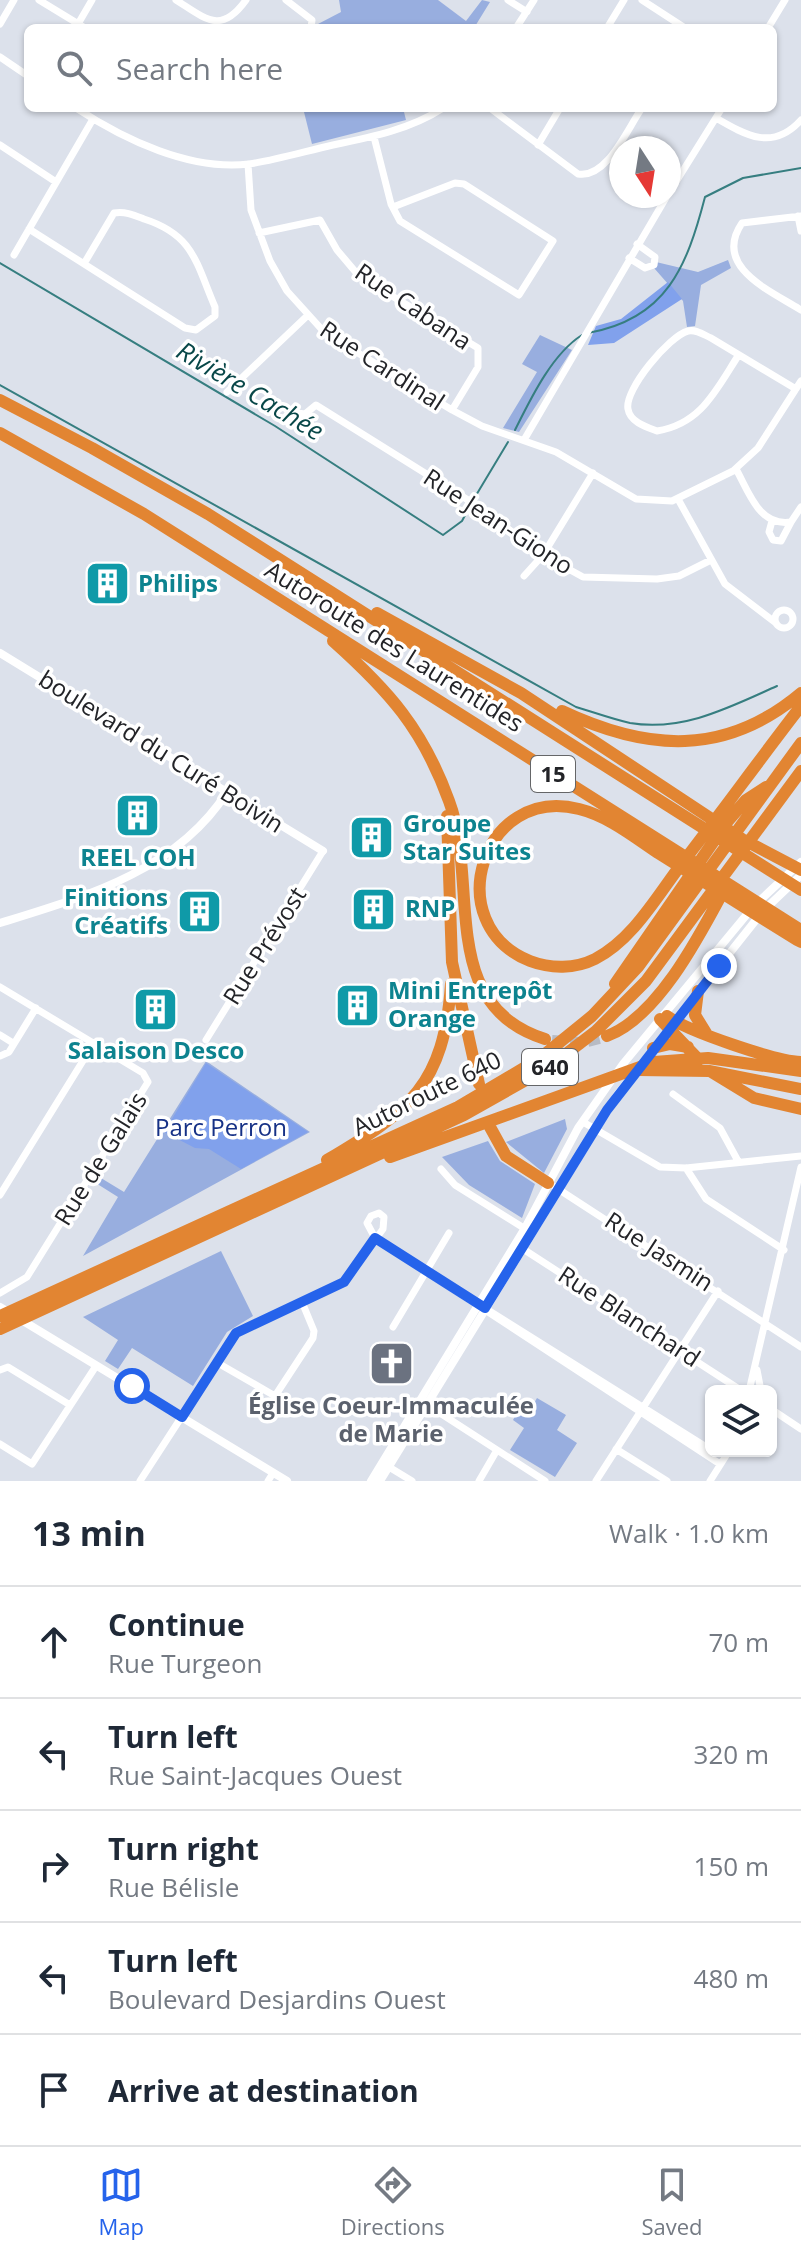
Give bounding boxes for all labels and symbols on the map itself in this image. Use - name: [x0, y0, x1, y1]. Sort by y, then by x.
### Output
- north arrow: [609, 136, 681, 208]
- street label: Rue Cabana: [349, 255, 479, 357]
- street label: Rue Cardinal: [314, 312, 451, 417]
- water label: Rivière Cachée: [170, 332, 331, 448]
- street label: Rue Jean-Giono: [418, 460, 580, 581]
- street label: Autoroute des Laurentides: [259, 553, 530, 739]
- building icon: Philips: [83, 560, 131, 608]
- place label: Philips: [138, 566, 218, 599]
- street label: boulevard du Curé Boivin: [33, 662, 291, 840]
- road number: 15: [531, 756, 575, 792]
- building icon: REEL COH: [114, 792, 162, 840]
- place label: Groupe Star Suites: [403, 806, 531, 867]
- building icon: Groupe Star Suites: [348, 814, 396, 862]
- place label: REEL COH: [80, 840, 196, 873]
- place label: Finitions Créatifs: [64, 880, 168, 941]
- street label: Rue Prévost: [214, 880, 313, 1011]
- building icon: RNP: [350, 885, 398, 933]
- building icon: Finitions Créatifs: [175, 888, 223, 936]
- place label: RNP: [405, 891, 455, 924]
- route end: [701, 948, 737, 984]
- place label: Mini Entrepôt Orange: [388, 973, 552, 1034]
- building icon: Mini Entrepôt Orange: [333, 981, 381, 1029]
- building icon: Salaison Desco: [132, 985, 180, 1033]
- place label: Salaison Desco: [68, 1033, 244, 1066]
- street label: Autoroute 640: [347, 1042, 506, 1143]
- road number: 640: [522, 1049, 578, 1085]
- street label: Rue de Galais: [46, 1085, 154, 1231]
- park label: Parc Perron: [155, 1110, 287, 1143]
- street label: Rue Jasmin: [599, 1203, 721, 1298]
- street label: Rue Blanchard: [553, 1258, 707, 1374]
- church icon: Église Coeur-Immaculée de Marie: [367, 1340, 415, 1388]
- route start: [114, 1368, 150, 1404]
- place label: Église Coeur-Immaculée de Marie: [248, 1388, 534, 1449]

